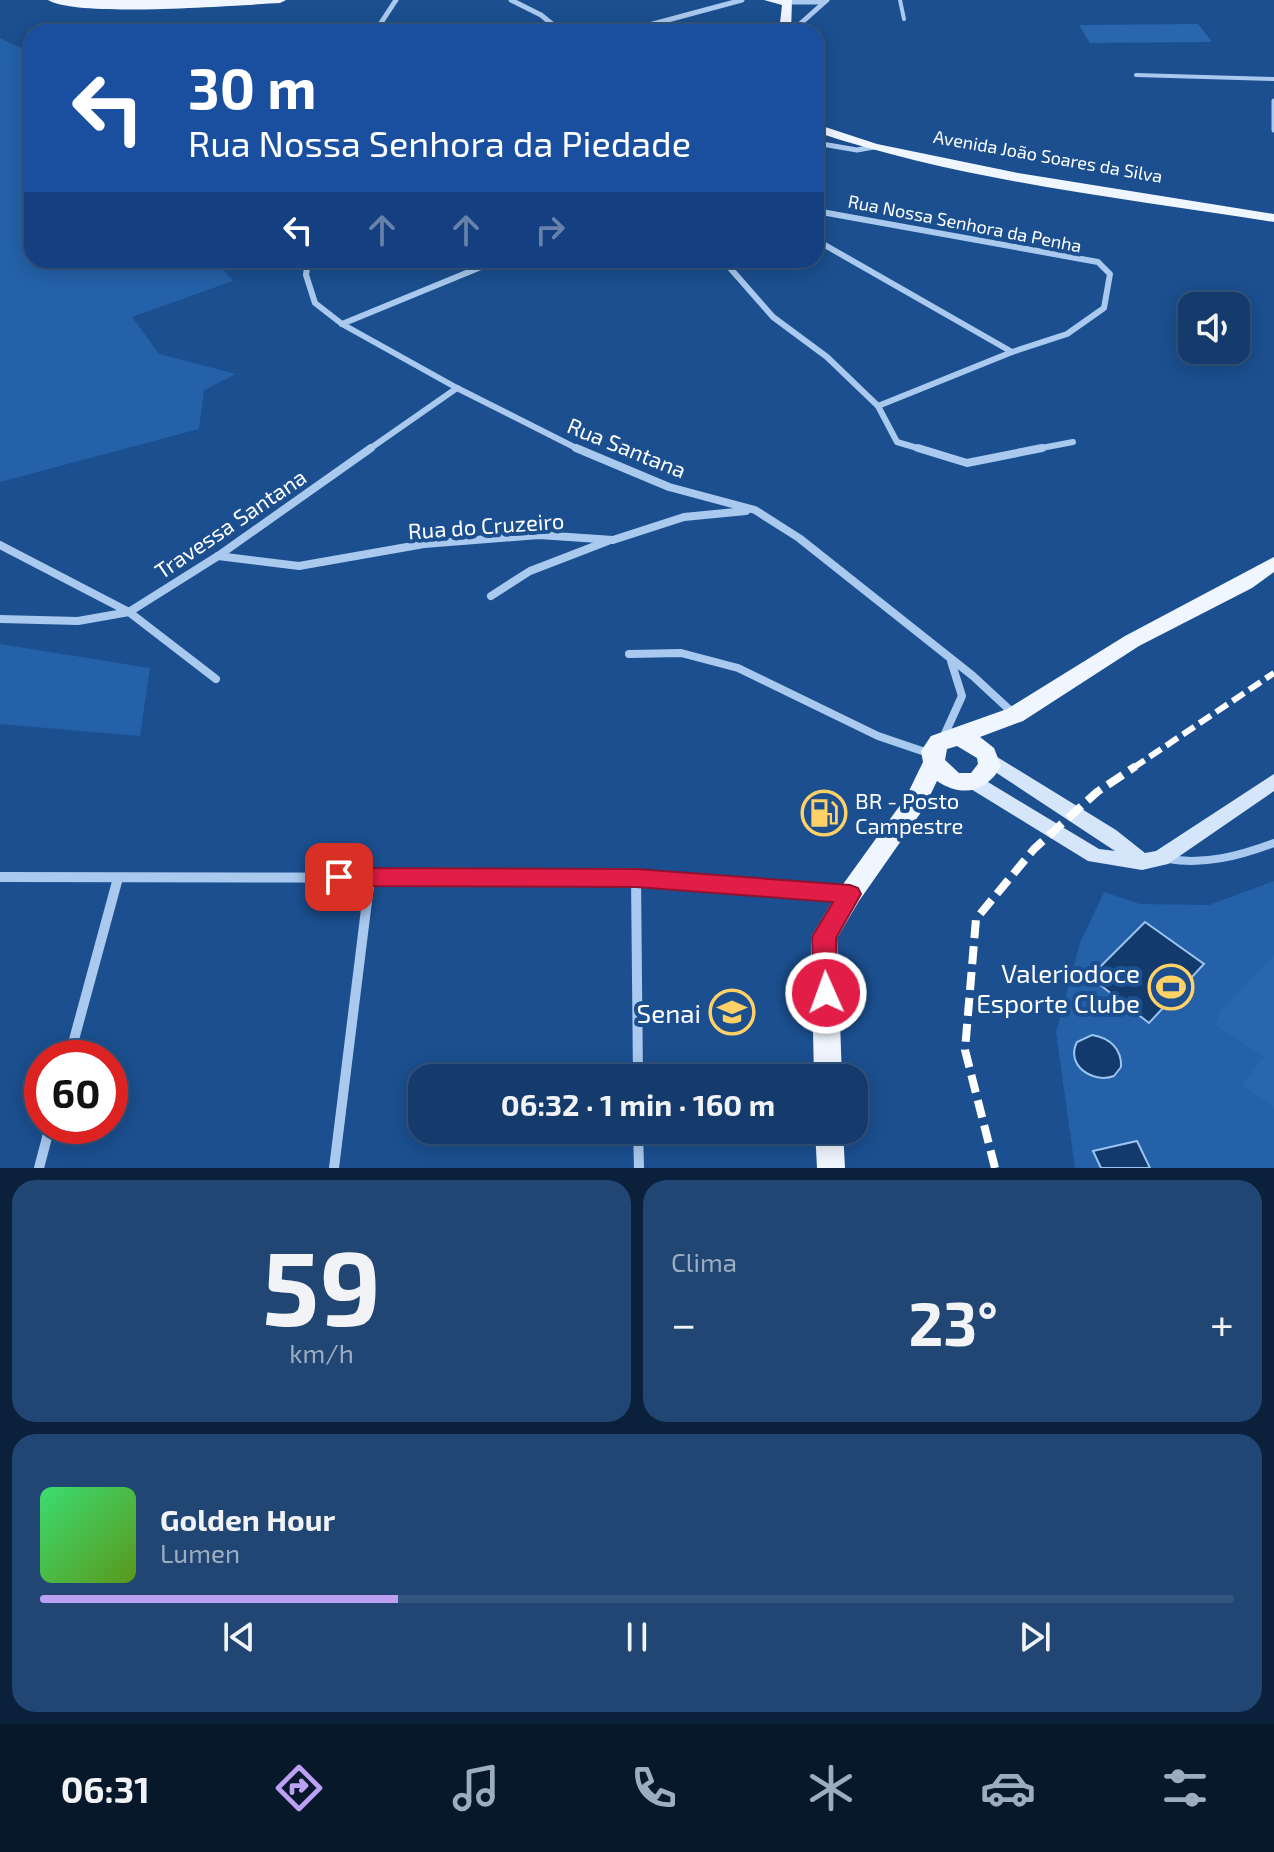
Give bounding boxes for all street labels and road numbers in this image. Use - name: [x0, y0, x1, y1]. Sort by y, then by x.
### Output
- street label: Avenida João Soares da Silva: [932, 125, 1164, 187]
- street label: Rua Nossa Senhora da Penha: [846, 190, 1084, 256]
- street label: Rua Santana: [564, 411, 690, 483]
- street label: Travessa Santana: [149, 463, 311, 583]
- street label: Rua do Cruzeiro: [407, 507, 565, 543]

